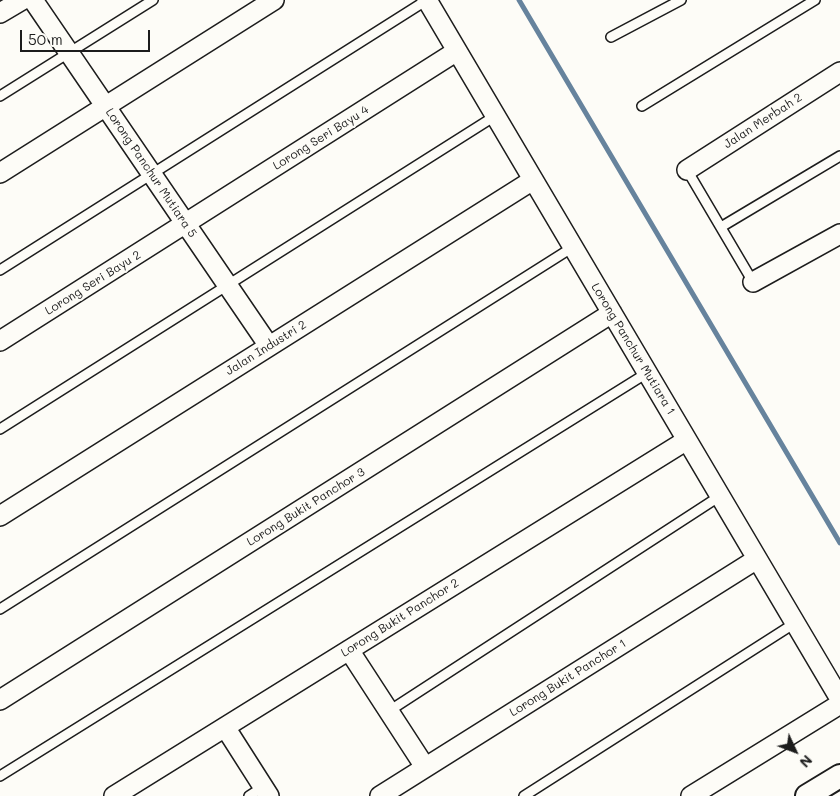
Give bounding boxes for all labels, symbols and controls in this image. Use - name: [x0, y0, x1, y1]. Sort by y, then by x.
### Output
- scale bar: [22, 20, 152, 52]
- text: 50 m: [28, 29, 63, 49]
- street label: Jalan Merbah 2: [721, 90, 805, 152]
- street label: Lorong Seri Bayu 4: [270, 103, 372, 173]
- street label: Lorong Panchur Mutiara 5: [102, 106, 200, 240]
- street label: Lorong Seri Bayu 2: [43, 248, 143, 318]
- street label: Lorong Panchur Mutiara 1: [588, 281, 678, 417]
- street label: Jalan Industri 2: [223, 317, 309, 379]
- street label: Lorong Bukit Panchor 3: [244, 465, 368, 549]
- street label: Lorong Bukit Panchor 2: [338, 576, 462, 660]
- street label: Lorong Bukit Panchor 1: [507, 636, 629, 720]
- north arrow: [770, 726, 820, 776]
- text: N: [796, 751, 817, 772]

